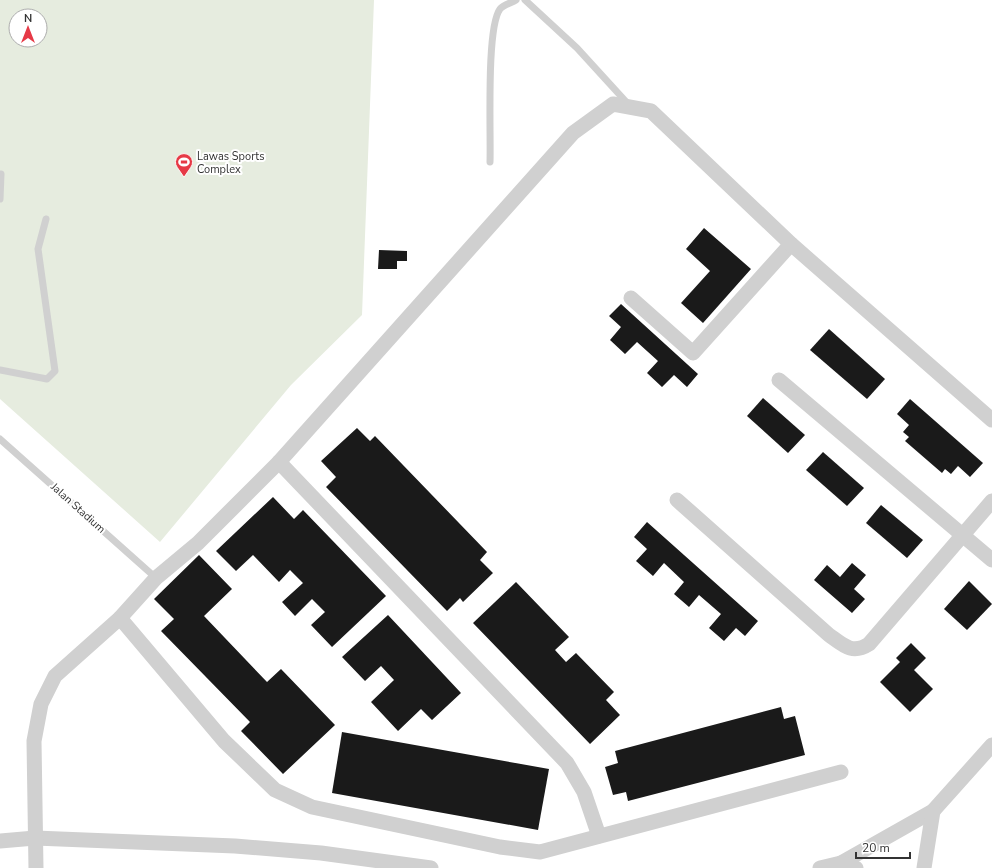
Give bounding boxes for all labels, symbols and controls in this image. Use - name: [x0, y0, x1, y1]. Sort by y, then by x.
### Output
- north arrow: [8, 8, 48, 48]
- text: N: [24, 11, 32, 26]
- place label: Lawas Sports Complex: [197, 149, 265, 177]
- sports icon: Lawas Sports Complex: [174, 152, 194, 177]
- street label: Jalan Stadium: [47, 479, 108, 537]
- scale bar: [856, 834, 910, 860]
- text: 20 m: [862, 840, 890, 856]

